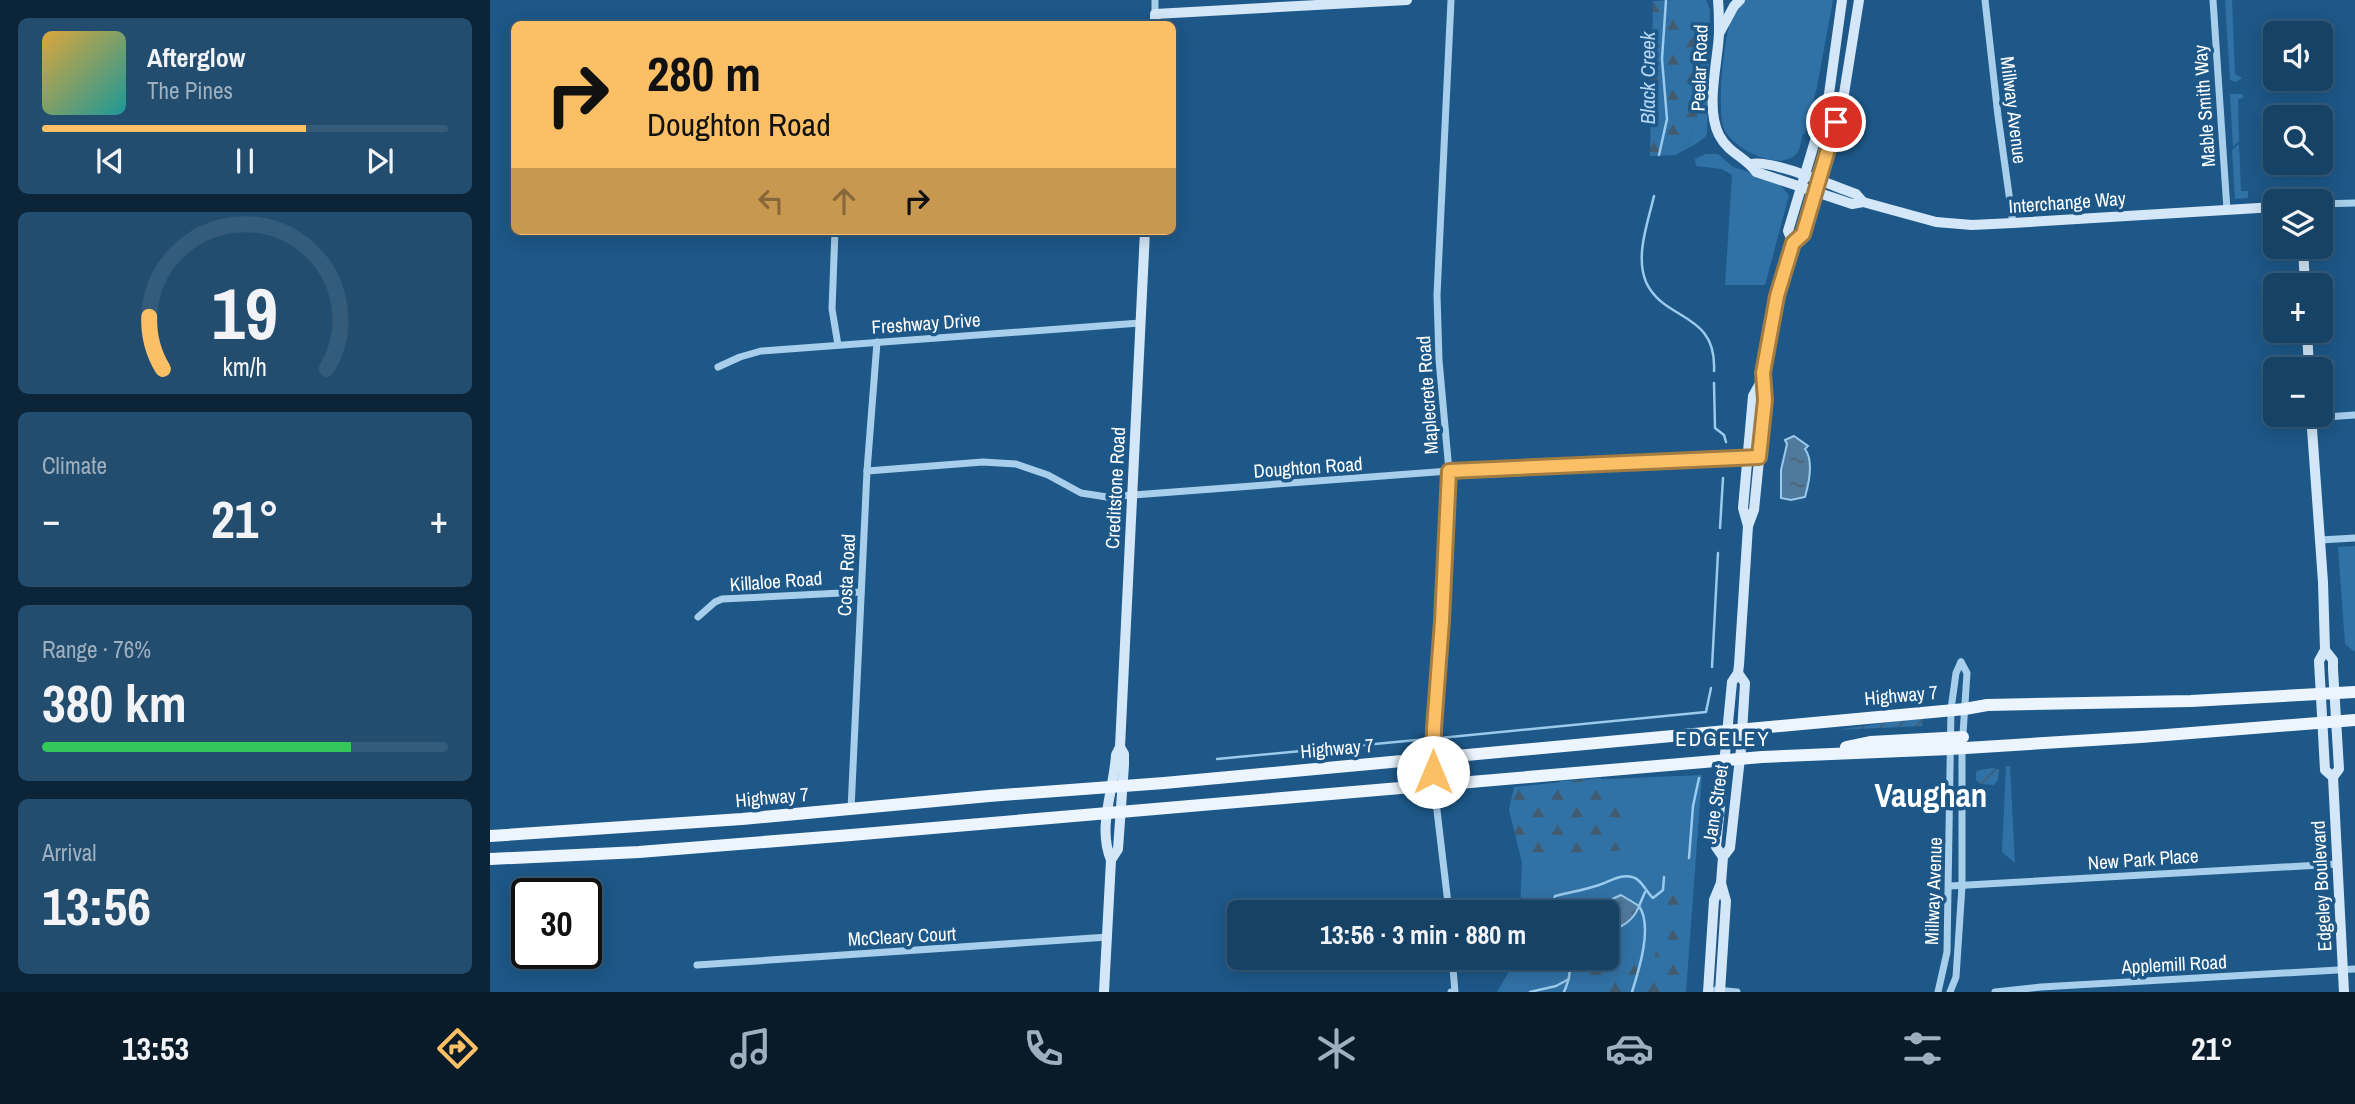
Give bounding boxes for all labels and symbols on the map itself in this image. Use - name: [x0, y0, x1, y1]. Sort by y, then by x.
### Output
- street label: Peelar Road: [1684, 24, 1714, 112]
- water label: Black Creek: [1633, 30, 1662, 124]
- street label: Mable Smith Way: [2187, 44, 2221, 168]
- street label: Millway Avenue: [1995, 55, 2033, 165]
- pin: [1806, 92, 1866, 152]
- street label: Interchange Way: [2008, 185, 2127, 219]
- street label: Freshway Drive: [871, 306, 981, 340]
- street label: Maplecrete Road: [1410, 335, 1444, 455]
- street label: Creditstone Road: [1099, 426, 1131, 550]
- street label: Doughton Road: [1253, 450, 1363, 484]
- street label: Costa Road: [831, 533, 861, 617]
- street label: Killaloe Road: [729, 565, 823, 597]
- street label: Highway 7: [1863, 679, 1939, 711]
- district label: EDGELEY: [1675, 724, 1771, 753]
- street label: Highway 7: [1299, 732, 1375, 764]
- position arrow: [1396, 735, 1470, 809]
- street label: Jane Street: [1696, 762, 1734, 845]
- district label: Vaughan: [1875, 773, 1987, 817]
- street label: Highway 7: [734, 781, 810, 813]
- street label: Edgeley Boulevard: [2305, 820, 2337, 952]
- street label: Millway Avenue: [1918, 837, 1948, 945]
- street label: New Park Place: [2087, 842, 2199, 876]
- speed limit sign: 30: [511, 878, 602, 969]
- street label: McCleary Court: [847, 920, 957, 952]
- street label: Applemill Road: [2120, 948, 2227, 980]

